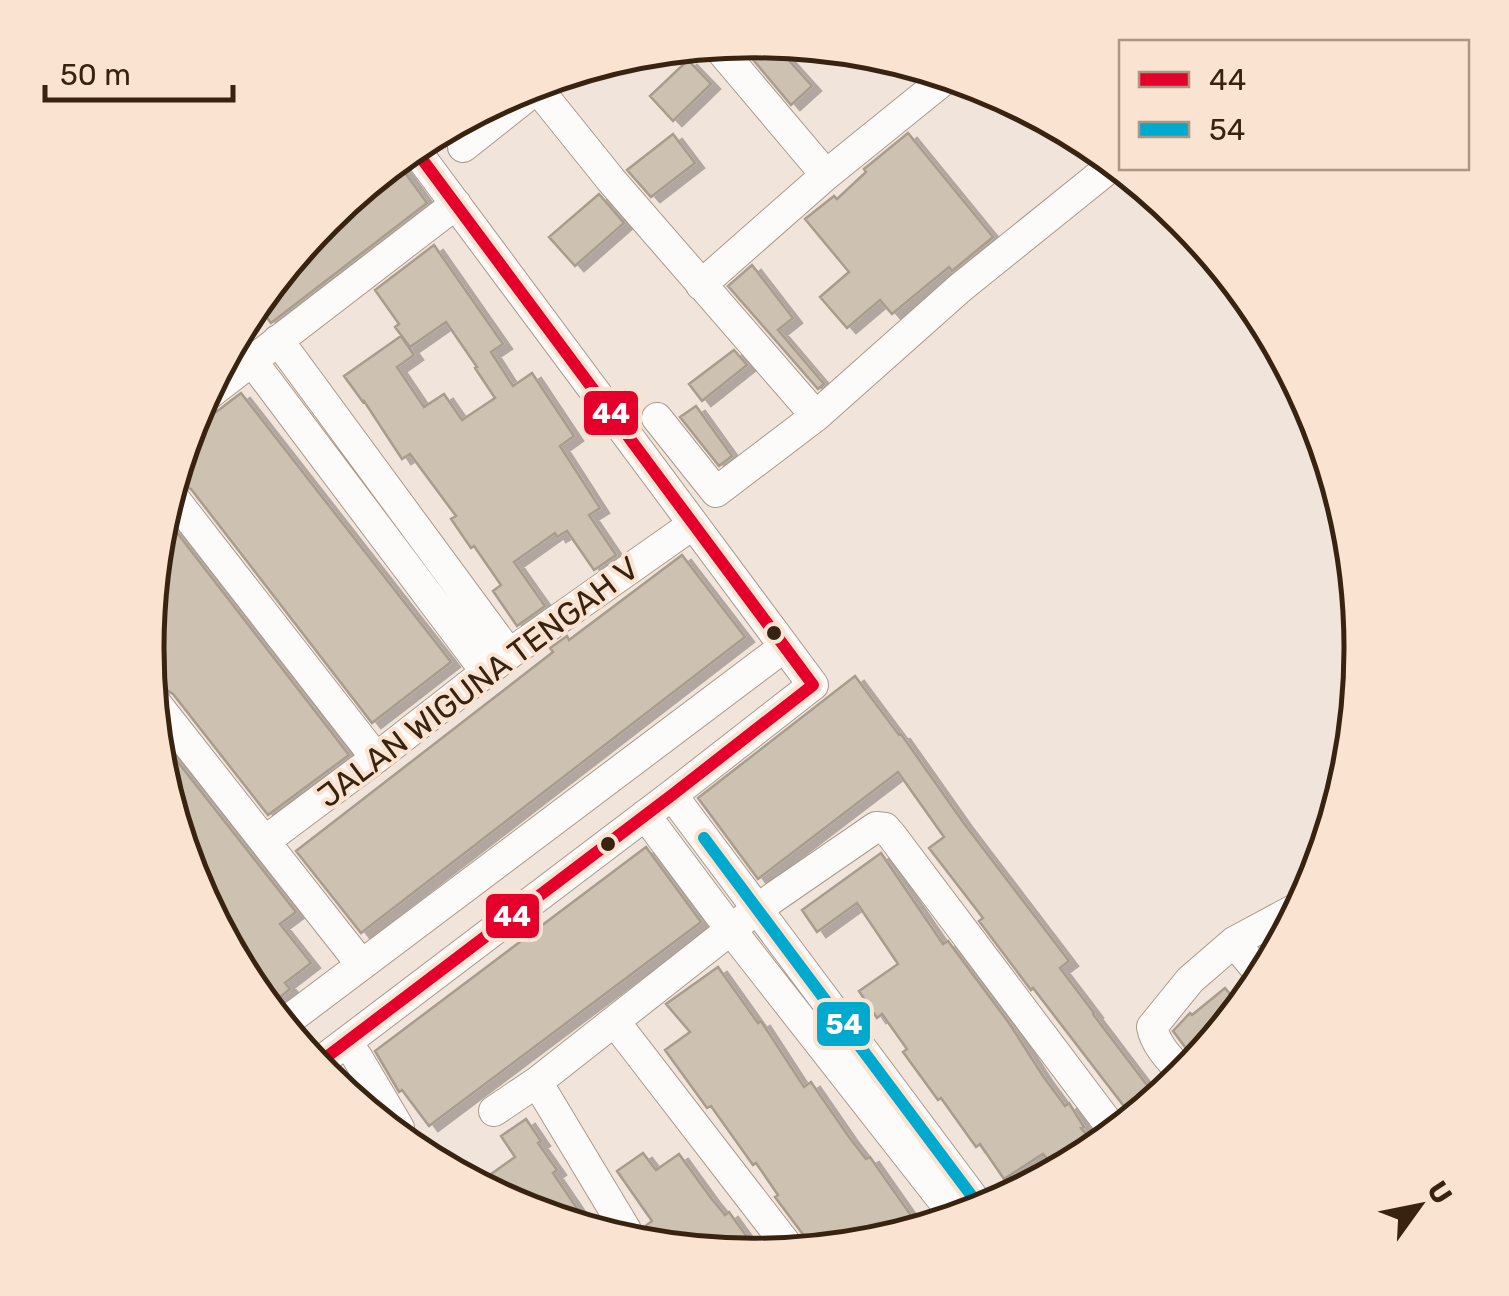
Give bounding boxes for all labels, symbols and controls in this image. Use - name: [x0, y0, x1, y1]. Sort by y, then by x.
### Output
- scale bar: [45, 40, 232, 102]
- legend: [1119, 40, 1469, 170]
- text: 50 m: [60, 57, 131, 93]
- text: 44: [1209, 62, 1246, 98]
- text: 54: [1209, 112, 1245, 148]
- line badge: 44: [582, 389, 640, 437]
- text: 44: [592, 397, 630, 430]
- street label: JALAN WIGUNA TENGAH V: [310, 549, 646, 815]
- unlabelled marker: [764, 623, 784, 643]
- unlabelled marker: [598, 834, 618, 854]
- line badge: 44: [484, 892, 541, 940]
- text: 44: [493, 900, 531, 933]
- line badge: 54: [815, 1000, 872, 1048]
- text: 54: [825, 1008, 863, 1041]
- north arrow: [1369, 1156, 1469, 1256]
- text: U: [1420, 1175, 1459, 1210]

